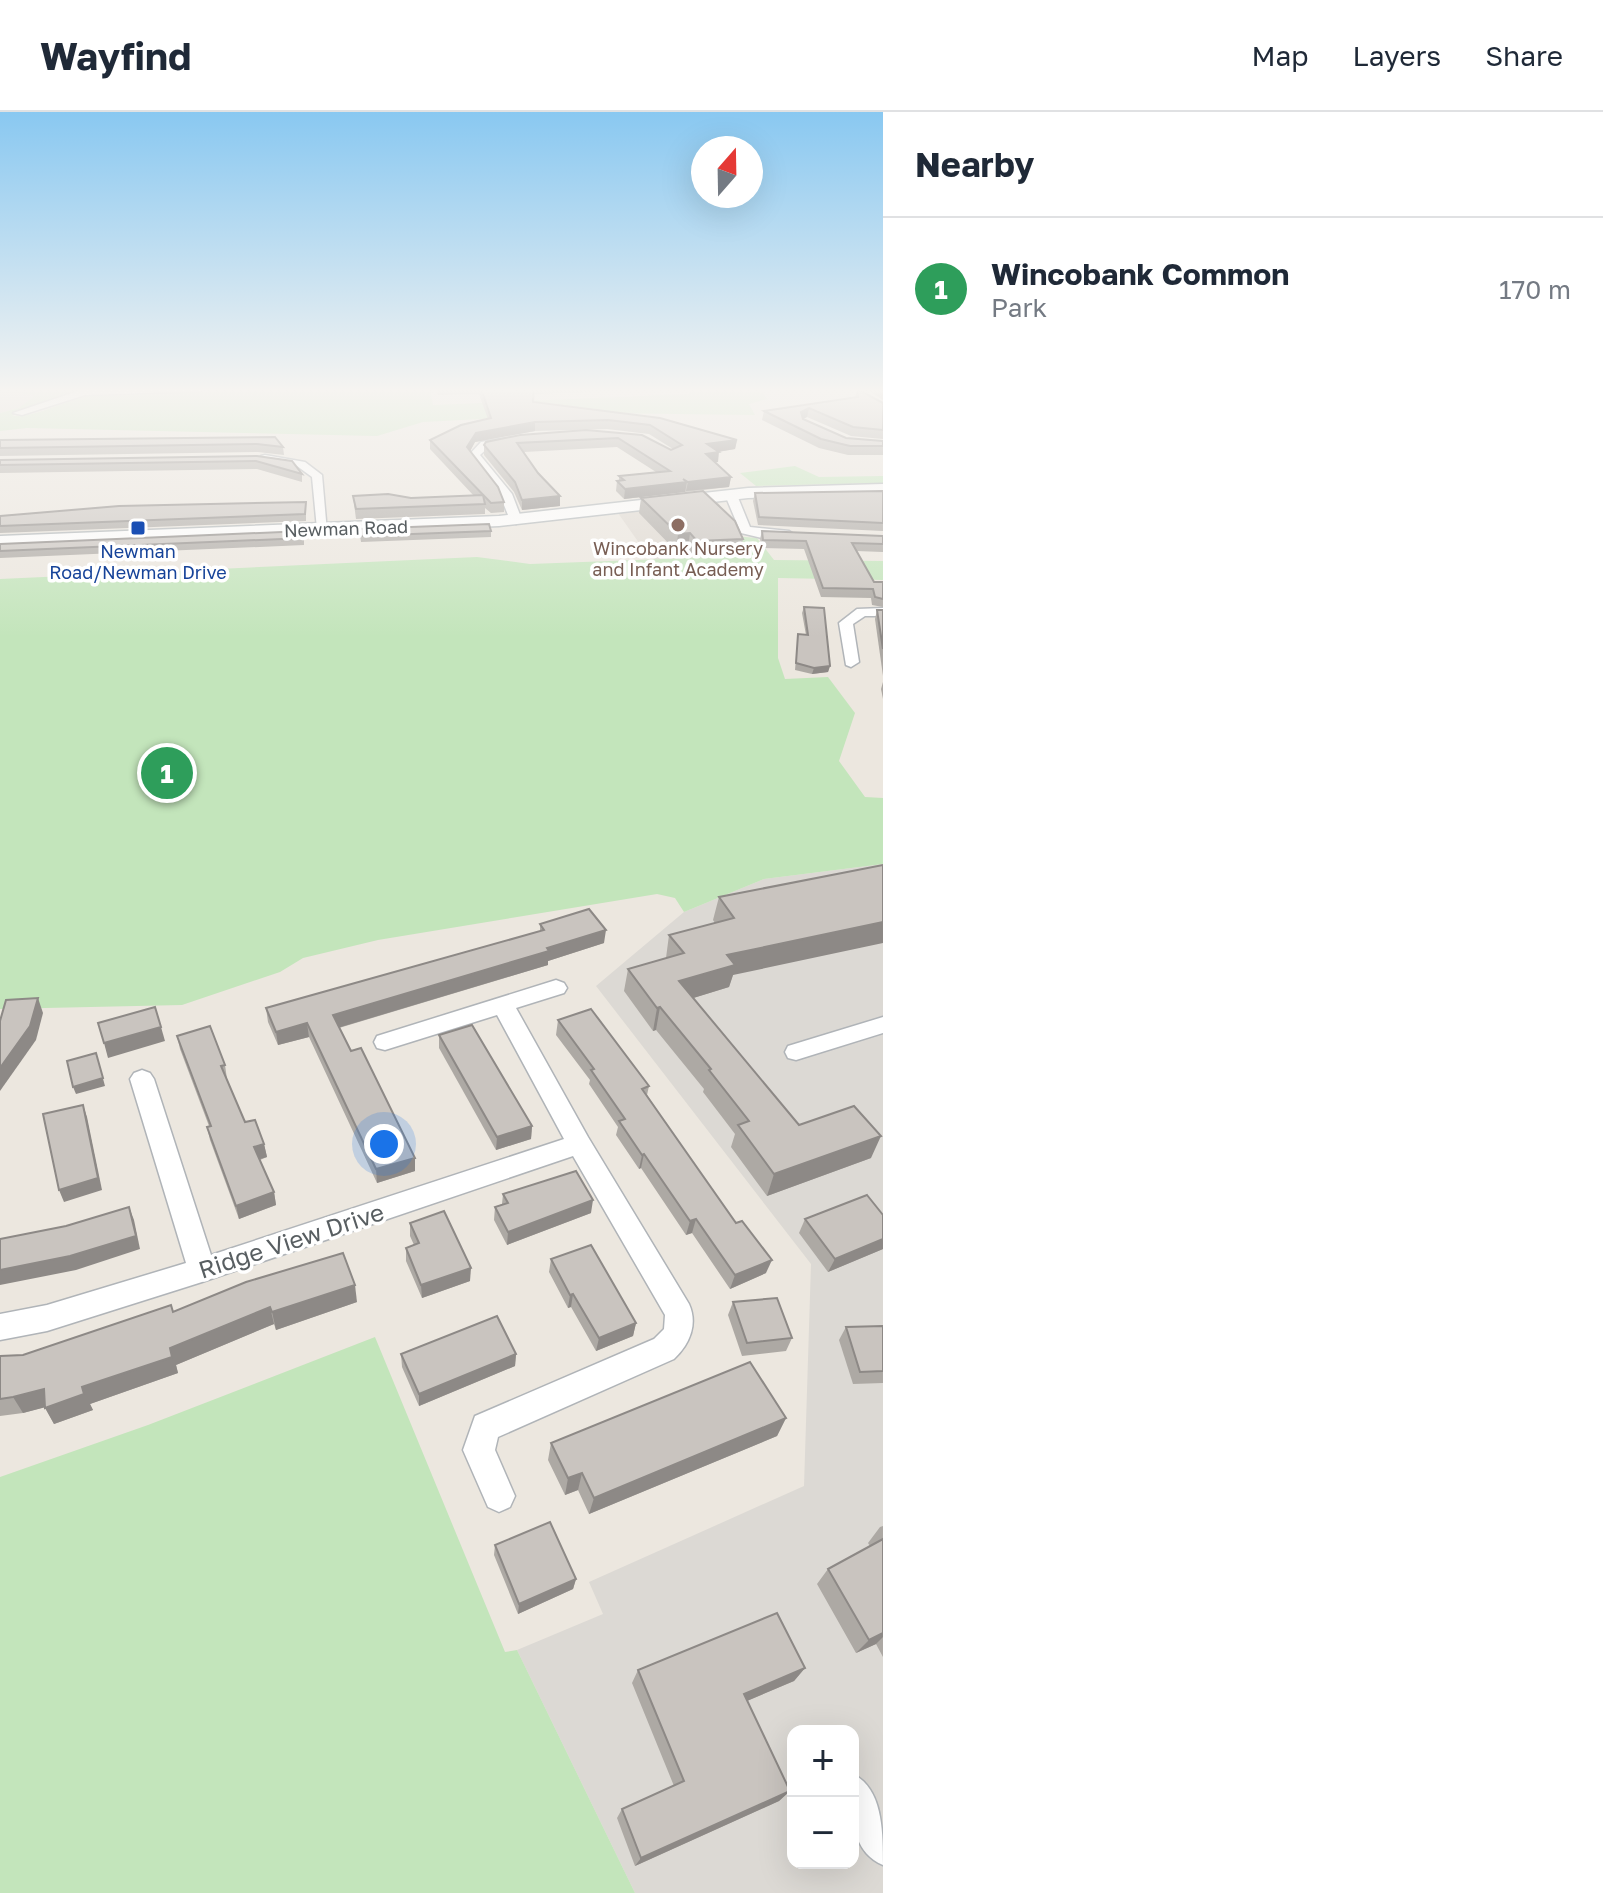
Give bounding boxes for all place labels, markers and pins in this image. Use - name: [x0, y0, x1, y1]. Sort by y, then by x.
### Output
- marker: Wincobank Nursery and Infant Academy: [669, 516, 687, 534]
- marker: Newman Road/Newman Drive: [129, 519, 147, 537]
- place label: Wincobank Nursery and Infant Academy: [592, 537, 764, 580]
- place label: Newman Road/Newman Drive: [49, 540, 227, 583]
- pin: 1: [141, 743, 193, 803]

